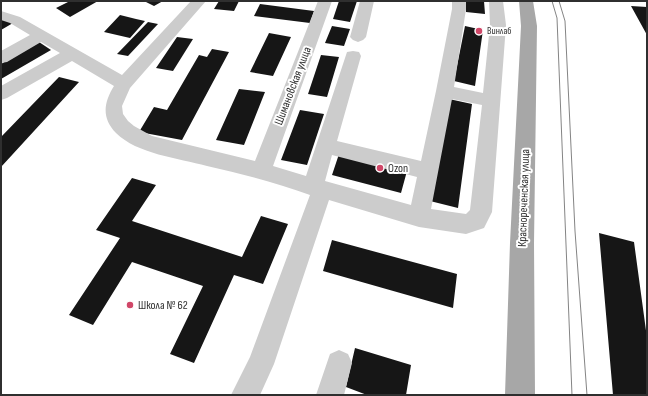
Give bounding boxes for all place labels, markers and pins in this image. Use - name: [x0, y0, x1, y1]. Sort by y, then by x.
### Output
- place label: Винлаб: [487, 25, 512, 37]
- marker: Винлаб: [474, 26, 484, 36]
- place label: Ozon: [388, 161, 408, 176]
- marker: Ozon: [375, 163, 385, 173]
- place label: Школа № 62: [138, 298, 188, 313]
- marker: Школа № 62: [125, 300, 135, 310]

